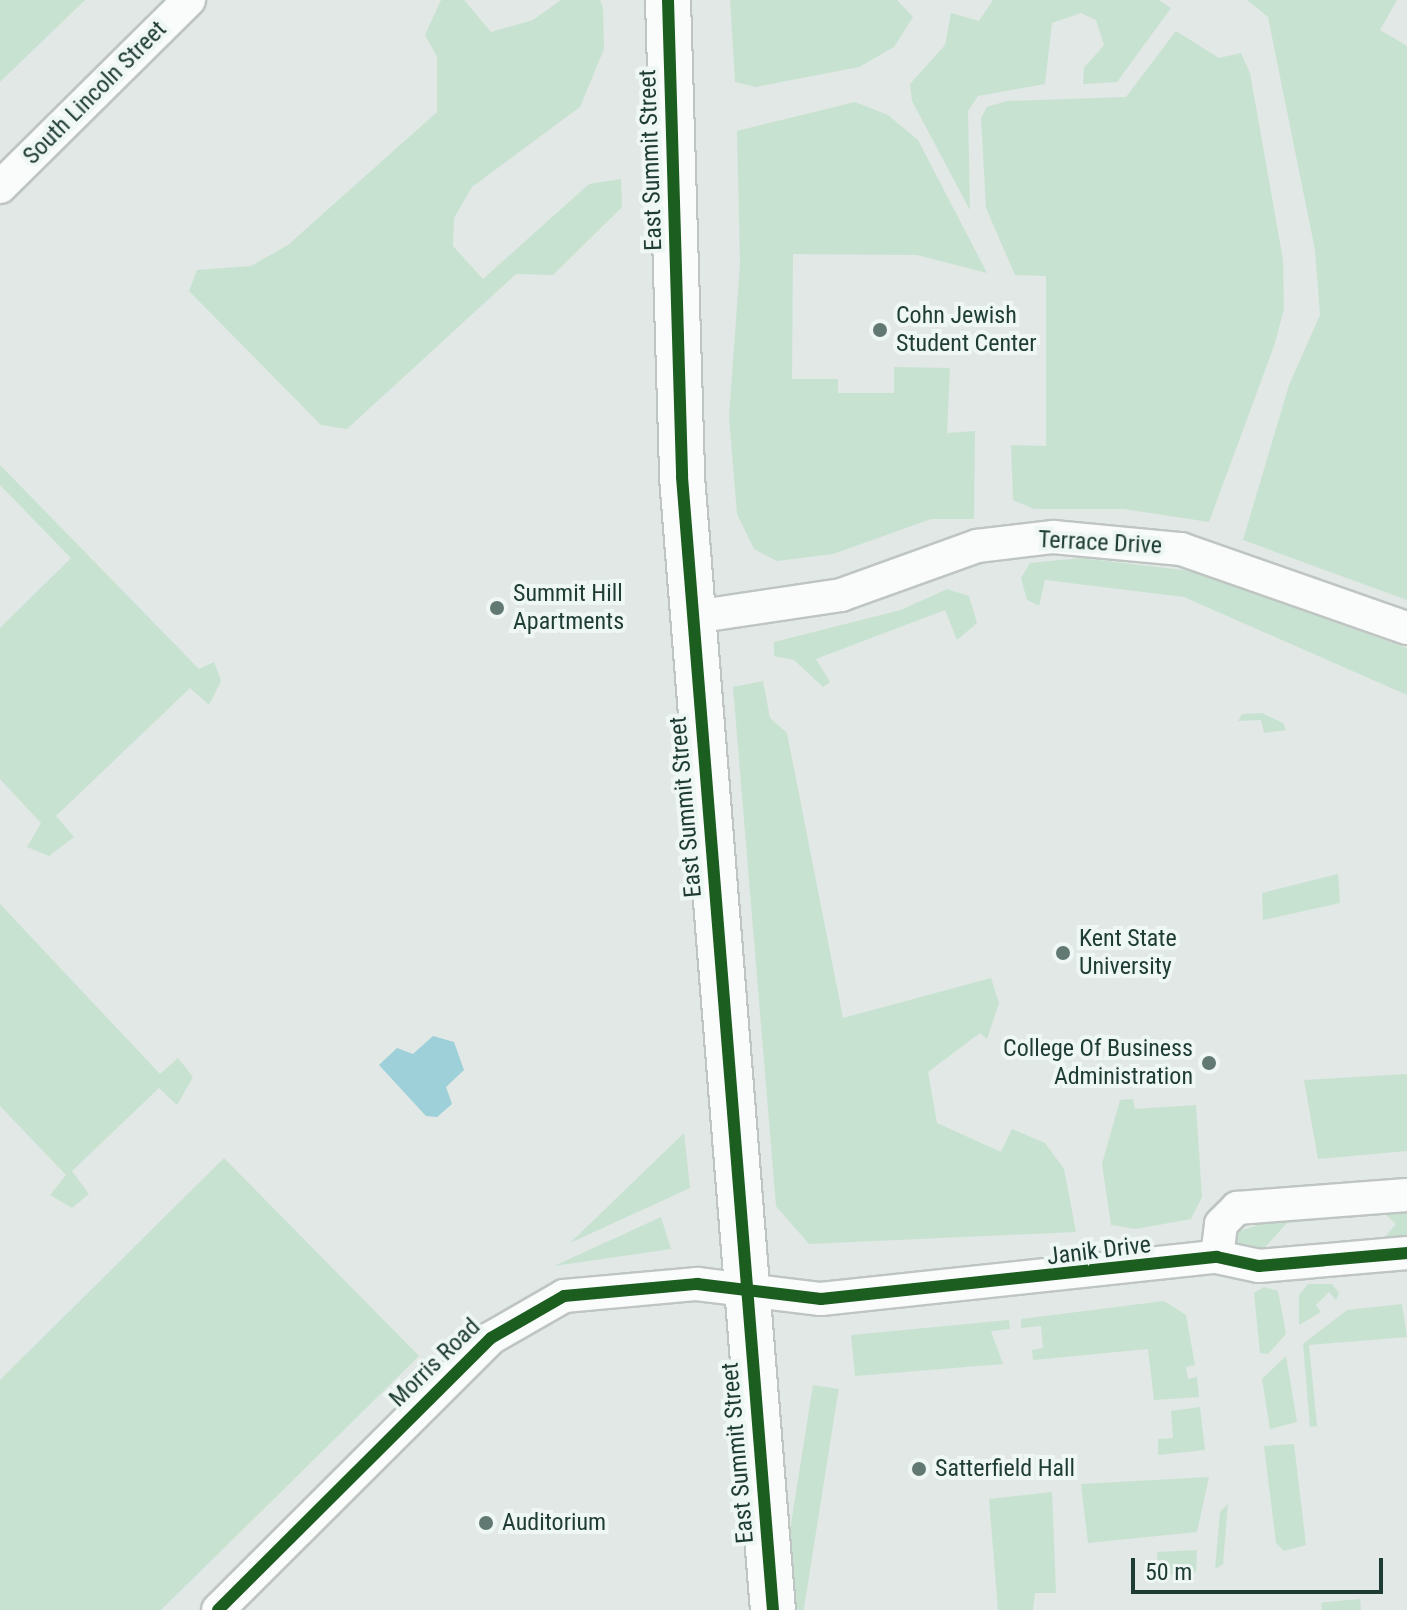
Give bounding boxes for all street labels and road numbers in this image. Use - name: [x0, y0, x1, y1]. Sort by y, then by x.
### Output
- street label: South Lincoln Street: [17, 15, 173, 171]
- street label: East Summit Street: [633, 69, 669, 251]
- street label: Terrace Drive: [1037, 525, 1163, 561]
- street label: East Summit Street: [664, 715, 708, 899]
- street label: Janik Drive: [1045, 1230, 1153, 1272]
- street label: Morris Road: [384, 1313, 486, 1413]
- street label: East Summit Street: [716, 1361, 760, 1545]

